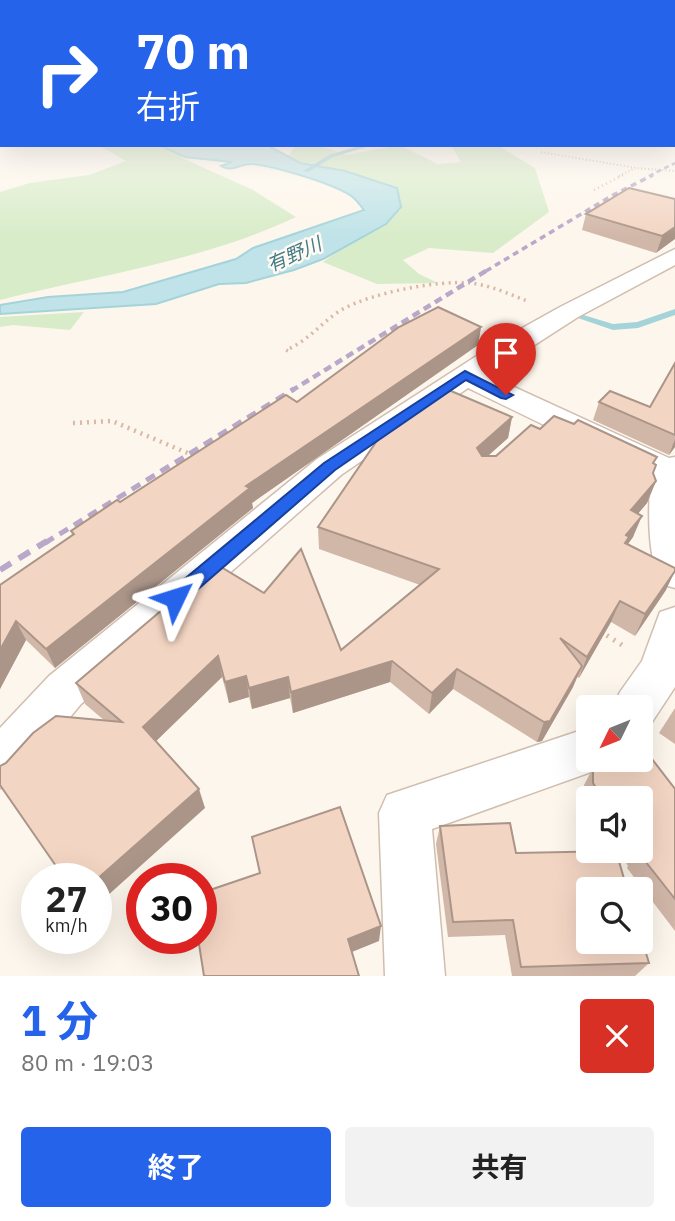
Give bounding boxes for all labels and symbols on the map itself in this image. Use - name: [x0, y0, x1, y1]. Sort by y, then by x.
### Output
- water label: 有野川: [263, 231, 327, 277]
- pin: [476, 323, 536, 395]
- position arrow: [138, 561, 212, 635]
- north arrow: [576, 695, 653, 772]
- speed limit sign: 30: [126, 863, 217, 954]

